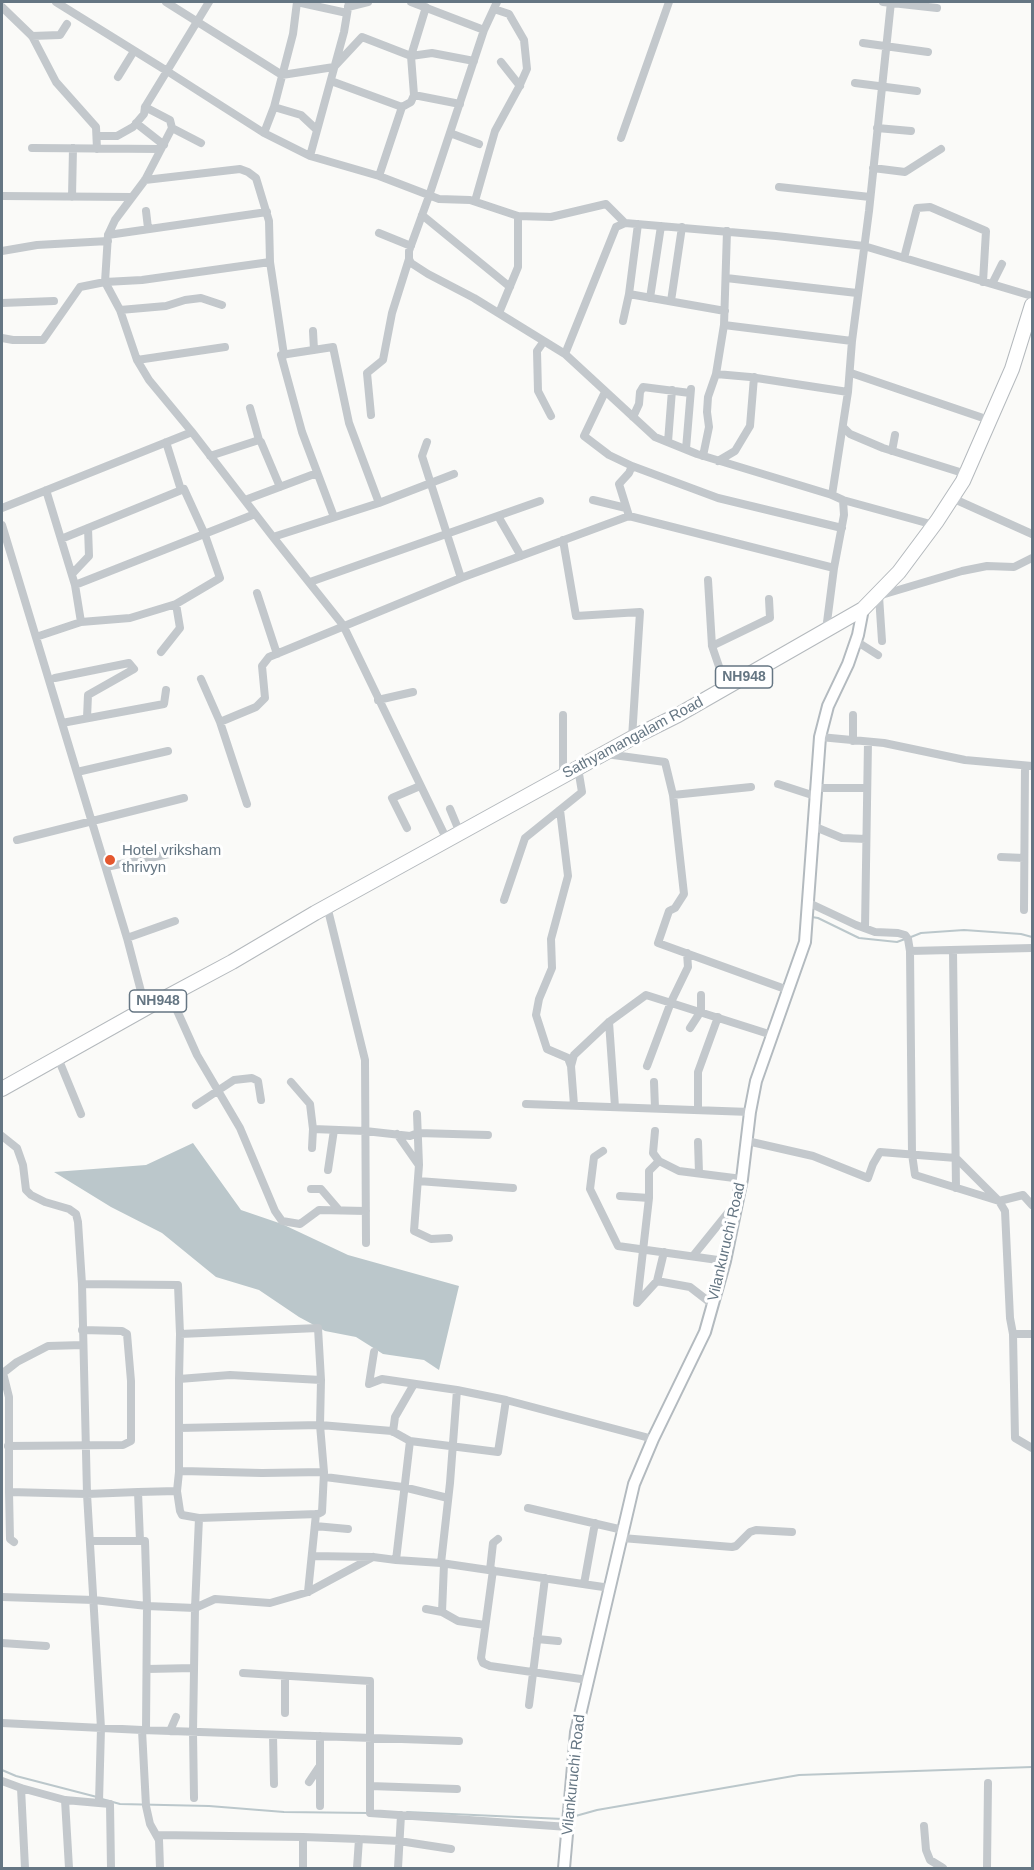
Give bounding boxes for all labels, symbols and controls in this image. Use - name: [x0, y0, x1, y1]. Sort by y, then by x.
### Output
- road number: NH948: [716, 666, 772, 688]
- street label: Sathyamangalam Road: [560, 693, 706, 783]
- place label: Hotel vriksham thrivyn: [122, 842, 221, 877]
- marker: Hotel vriksham thrivyn: [103, 853, 117, 867]
- road number: NH948: [130, 990, 186, 1012]
- street label: Vilankuruchi Road: [705, 1181, 749, 1303]
- street label: Vilankuruchi Road: [559, 1714, 589, 1836]

